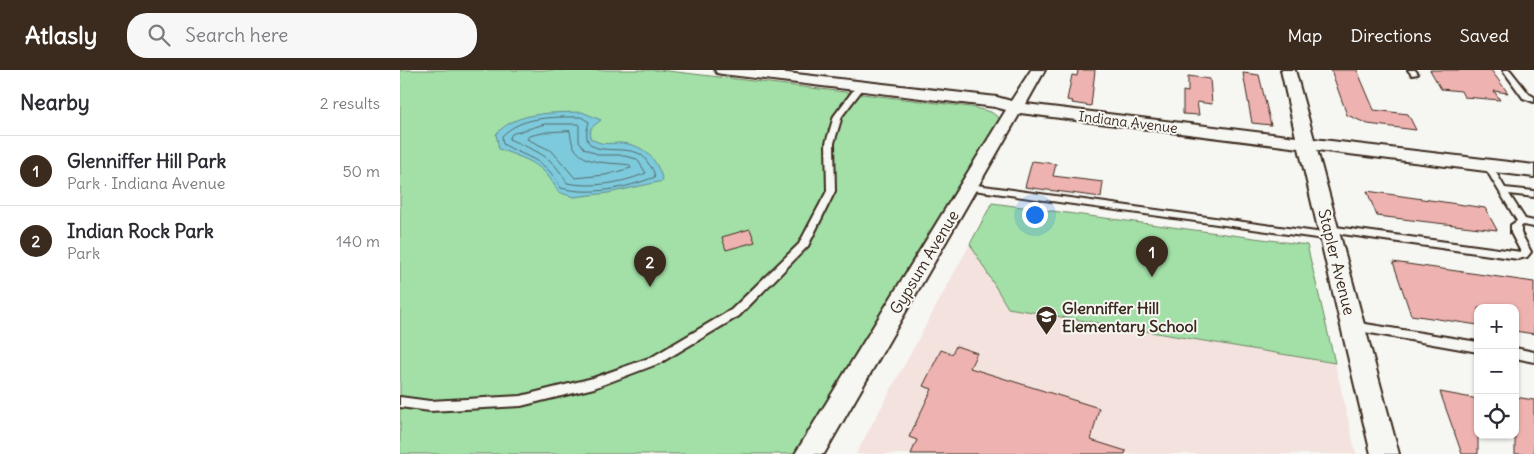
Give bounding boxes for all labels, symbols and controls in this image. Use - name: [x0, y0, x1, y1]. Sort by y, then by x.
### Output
- search box: [127, 13, 477, 58]
- text: Atlasly: [25, 20, 97, 50]
- icon: search: [145, 21, 173, 49]
- text: Search here: [185, 23, 288, 47]
- text: Map: [1287, 24, 1322, 47]
- text: Directions: [1350, 24, 1432, 47]
- text: Saved: [1460, 24, 1509, 47]
- text: Nearby: [20, 89, 90, 116]
- text: 2 results: [320, 93, 380, 113]
- street label: Indiana Avenue: [1077, 107, 1179, 137]
- text: Glenniffer Hill Park: [67, 149, 226, 173]
- text: 1: [33, 161, 39, 181]
- text: 50 m: [342, 161, 380, 181]
- text: Park · Indiana Avenue: [67, 173, 225, 193]
- your location: [1022, 202, 1048, 228]
- street label: Gypsum Avenue: [885, 206, 963, 318]
- street label: Stapler Avenue: [1314, 207, 1360, 317]
- text: Indian Rock Park: [67, 219, 214, 243]
- text: 2: [32, 231, 40, 251]
- text: 140 m: [336, 231, 380, 251]
- pin: 1: [1136, 236, 1168, 277]
- text: Park: [67, 243, 100, 263]
- pin: 2: [634, 246, 666, 287]
- place label: Glenniffer Hill Elementary School: [1062, 298, 1197, 337]
- map controls: [1474, 304, 1519, 439]
- button: +: [1474, 304, 1519, 349]
- school or university icon: Glenniffer Hill Elementary School: [1034, 305, 1058, 336]
- button: −: [1474, 349, 1519, 394]
- button: locate: [1474, 394, 1519, 439]

